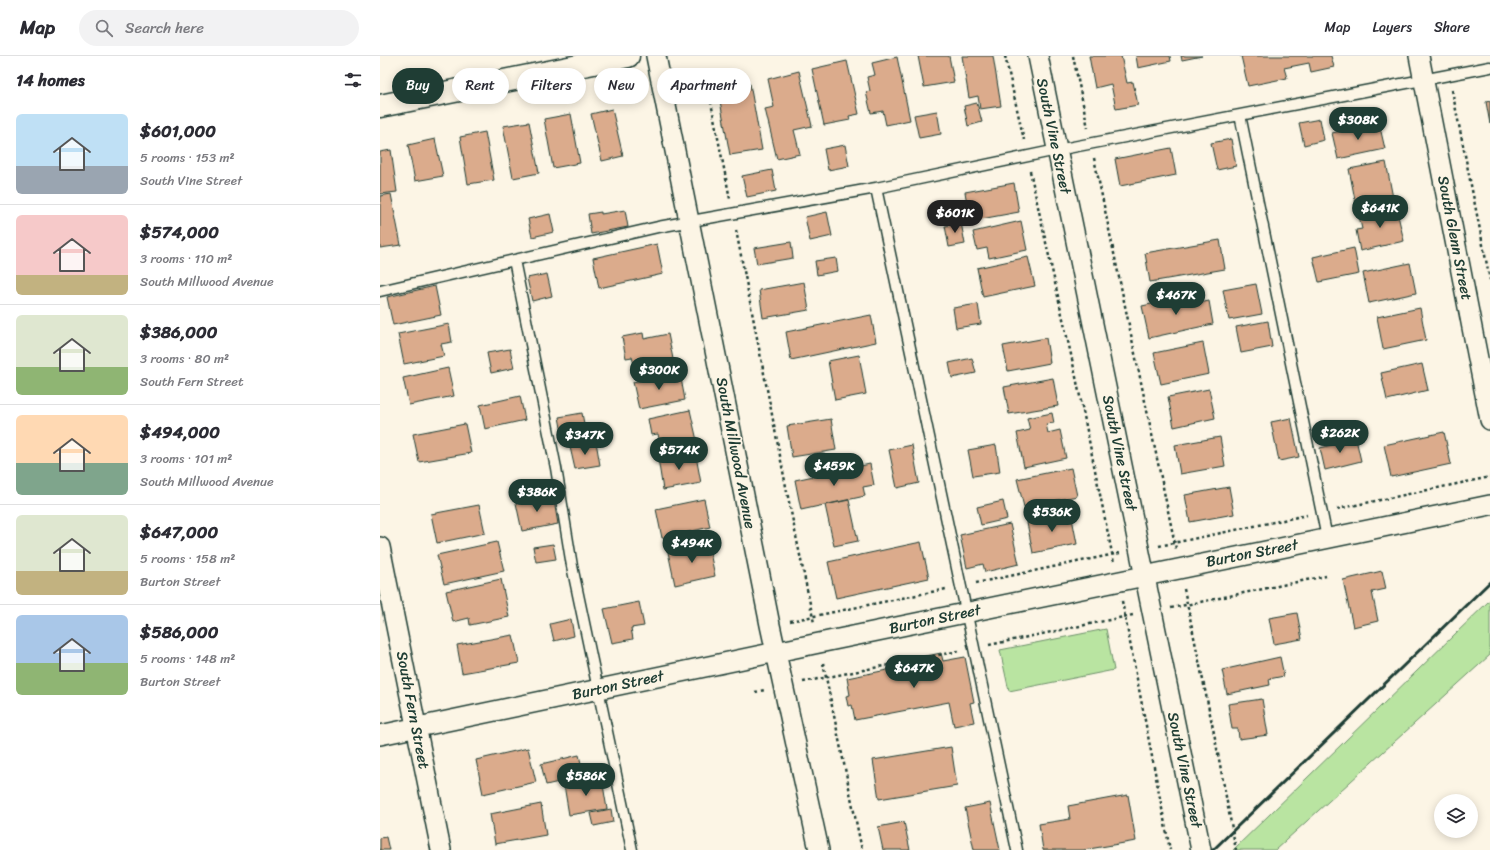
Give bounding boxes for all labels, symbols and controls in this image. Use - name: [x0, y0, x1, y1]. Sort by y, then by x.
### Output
- search box: [79, 10, 359, 46]
- text: Map: [20, 11, 55, 44]
- text: Search here: [125, 15, 204, 41]
- text: Map: [1325, 15, 1350, 40]
- text: Layers: [1372, 15, 1412, 40]
- text: Share: [1434, 15, 1470, 40]
- icon: search: [93, 17, 115, 39]
- text: 14 homes: [16, 65, 85, 95]
- chip: Buy: [392, 68, 444, 104]
- chip: Rent: [452, 68, 509, 104]
- chip: Filters: [517, 68, 586, 104]
- chip: New: [594, 68, 649, 104]
- chip: Apartment: [657, 68, 751, 104]
- icon: filters: [342, 69, 364, 91]
- street label: South Vine Street: [1029, 76, 1079, 197]
- pin: $308K: [1330, 107, 1386, 141]
- text: $308K: [1338, 108, 1378, 131]
- text: $601,000: [140, 116, 216, 146]
- icon: home: [48, 130, 96, 178]
- text: 5 rooms · 153 m²: [140, 146, 235, 169]
- text: South Vine Street: [140, 169, 242, 192]
- street label: South Glenn Street: [1430, 173, 1480, 303]
- pin: $641K: [1352, 195, 1408, 229]
- text: $641K: [1361, 196, 1399, 219]
- pin: $601K: [927, 200, 983, 234]
- text: $601K: [936, 201, 974, 224]
- text: $574,000: [140, 217, 219, 247]
- icon: home: [48, 231, 96, 279]
- text: 3 rooms · 110 m²: [140, 247, 232, 270]
- text: South Millwood Avenue: [140, 270, 274, 293]
- pin: $467K: [1148, 282, 1204, 316]
- text: $467K: [1156, 283, 1196, 306]
- text: $386,000: [140, 317, 218, 347]
- icon: home: [48, 331, 96, 379]
- text: 3 rooms · 80 m²: [140, 347, 229, 370]
- pin: $300K: [631, 357, 687, 391]
- text: $300K: [639, 358, 679, 381]
- text: South Fern Street: [140, 370, 244, 393]
- street label: South Millwood Avenue: [709, 375, 764, 531]
- street label: South Vine Street: [1095, 393, 1145, 514]
- text: $494,000: [140, 417, 220, 447]
- pin: $262K: [1312, 420, 1368, 454]
- text: $262K: [1320, 421, 1360, 444]
- pin: $347K: [557, 422, 613, 456]
- text: $347K: [565, 423, 605, 446]
- icon: home: [48, 431, 96, 479]
- pin: $574K: [651, 437, 707, 471]
- text: $574K: [659, 438, 699, 461]
- text: 3 rooms · 101 m²: [140, 447, 232, 470]
- pin: $459K: [806, 453, 862, 487]
- text: $459K: [814, 454, 854, 477]
- text: South Millwood Avenue: [140, 470, 274, 493]
- pin: $386K: [509, 479, 565, 513]
- text: $386K: [517, 480, 557, 503]
- pin: $536K: [1024, 499, 1080, 533]
- text: $536K: [1032, 500, 1072, 523]
- text: $647,000: [140, 517, 218, 547]
- pin: $494K: [664, 530, 720, 564]
- icon: home: [48, 531, 96, 579]
- text: $494K: [672, 531, 712, 554]
- street label: Burton Street: [1204, 531, 1301, 575]
- text: 5 rooms · 158 m²: [140, 547, 235, 570]
- text: Burton Street: [140, 570, 221, 593]
- street label: Burton Street: [887, 596, 984, 641]
- text: $586,000: [140, 617, 219, 647]
- icon: home: [48, 631, 96, 679]
- text: 5 rooms · 148 m²: [140, 647, 235, 670]
- street label: South Fern Street: [389, 649, 437, 772]
- pin: $647K: [886, 655, 942, 689]
- text: $647K: [894, 656, 934, 679]
- street label: Burton Street: [570, 662, 667, 707]
- text: Burton Street: [140, 670, 221, 693]
- street label: South Vine Street: [1160, 710, 1210, 831]
- pin: $586K: [558, 763, 614, 797]
- text: $586K: [566, 764, 606, 787]
- map controls: [1434, 794, 1478, 838]
- button: layers: [1434, 794, 1478, 838]

